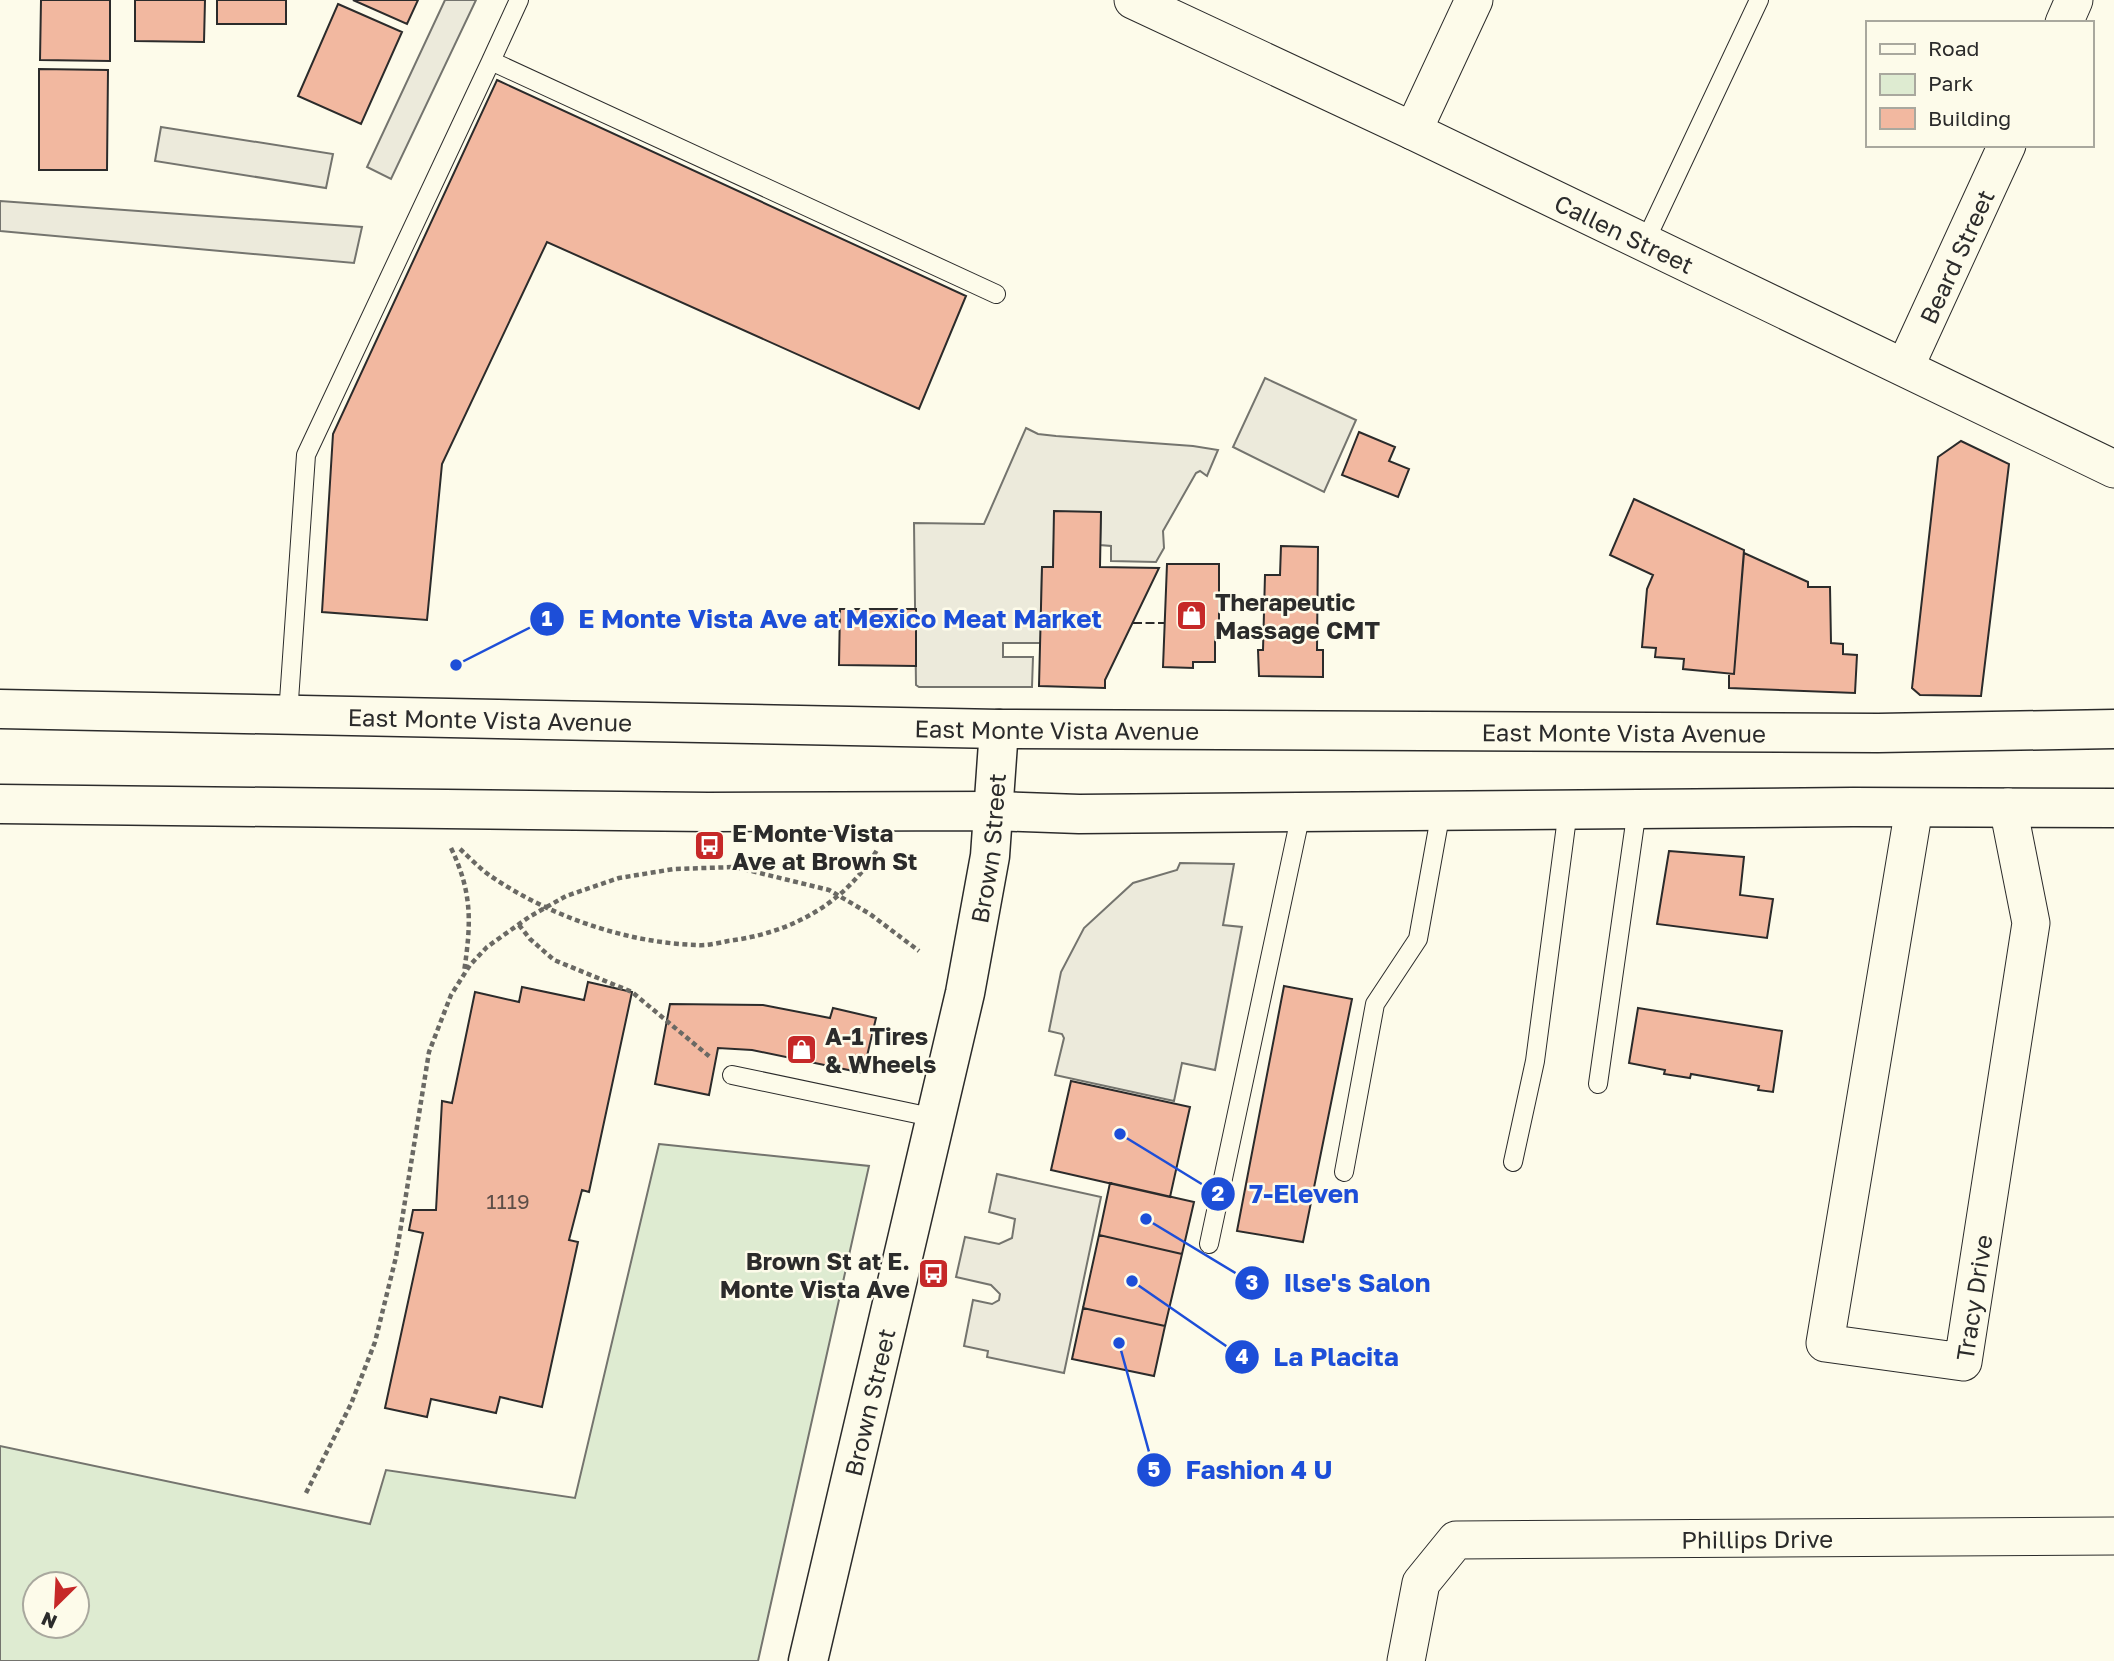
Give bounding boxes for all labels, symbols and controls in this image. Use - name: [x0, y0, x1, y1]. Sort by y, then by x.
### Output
- legend: [1866, 21, 2093, 147]
- text: Road: [1928, 35, 1979, 61]
- text: Park: [1928, 70, 1974, 96]
- text: Building: [1928, 105, 2011, 131]
- street label: Beard Street: [1913, 184, 1999, 328]
- street label: Callen Street: [1550, 187, 1699, 279]
- place label: Therapeutic Massage CMT: [1215, 587, 1380, 644]
- callout: E Monte Vista Ave at Mexico Meat Market: [529, 595, 1116, 642]
- shop icon: Therapeutic Massage CMT: [1175, 598, 1209, 632]
- text: E Monte Vista Ave at Mexico Meat Market: [578, 603, 1102, 634]
- text: 1: [542, 605, 553, 631]
- street label: East Monte Vista Avenue: [347, 701, 632, 736]
- street label: East Monte Vista Avenue: [914, 713, 1199, 744]
- street label: East Monte Vista Avenue: [1481, 717, 1766, 747]
- street label: Brown Street: [964, 772, 1010, 925]
- place label: E Monte Vista Ave at Brown St: [732, 818, 917, 875]
- bus stop icon: E Monte Vista Ave at Brown St: [692, 829, 726, 863]
- place label: A-1 Tires & Wheels: [825, 1021, 936, 1078]
- shop icon: A-1 Tires & Wheels: [785, 1032, 819, 1066]
- callout: 7-Eleven: [1200, 1170, 1373, 1217]
- text: 7-Eleven: [1249, 1178, 1359, 1209]
- text: 2: [1212, 1180, 1225, 1206]
- house number: 1119: [486, 1188, 530, 1214]
- street label: Tracy Drive: [1949, 1232, 1997, 1362]
- place label: Brown St at E. Monte Vista Ave: [720, 1246, 910, 1303]
- bus stop icon: Brown St at E. Monte Vista Ave: [916, 1257, 950, 1291]
- callout: Ilse's Salon: [1235, 1260, 1445, 1307]
- text: Ilse's Salon: [1284, 1267, 1430, 1298]
- text: 3: [1246, 1269, 1258, 1295]
- street label: Brown Street: [838, 1325, 900, 1479]
- callout: La Placita: [1224, 1333, 1413, 1380]
- text: La Placita: [1273, 1341, 1399, 1372]
- text: 4: [1235, 1343, 1249, 1369]
- callout: Fashion 4 U: [1136, 1446, 1346, 1493]
- text: Fashion 4 U: [1186, 1454, 1333, 1485]
- text: 5: [1148, 1456, 1161, 1482]
- street label: Phillips Drive: [1681, 1523, 1833, 1553]
- north arrow: [21, 1570, 91, 1640]
- text: N: [38, 1608, 60, 1634]

